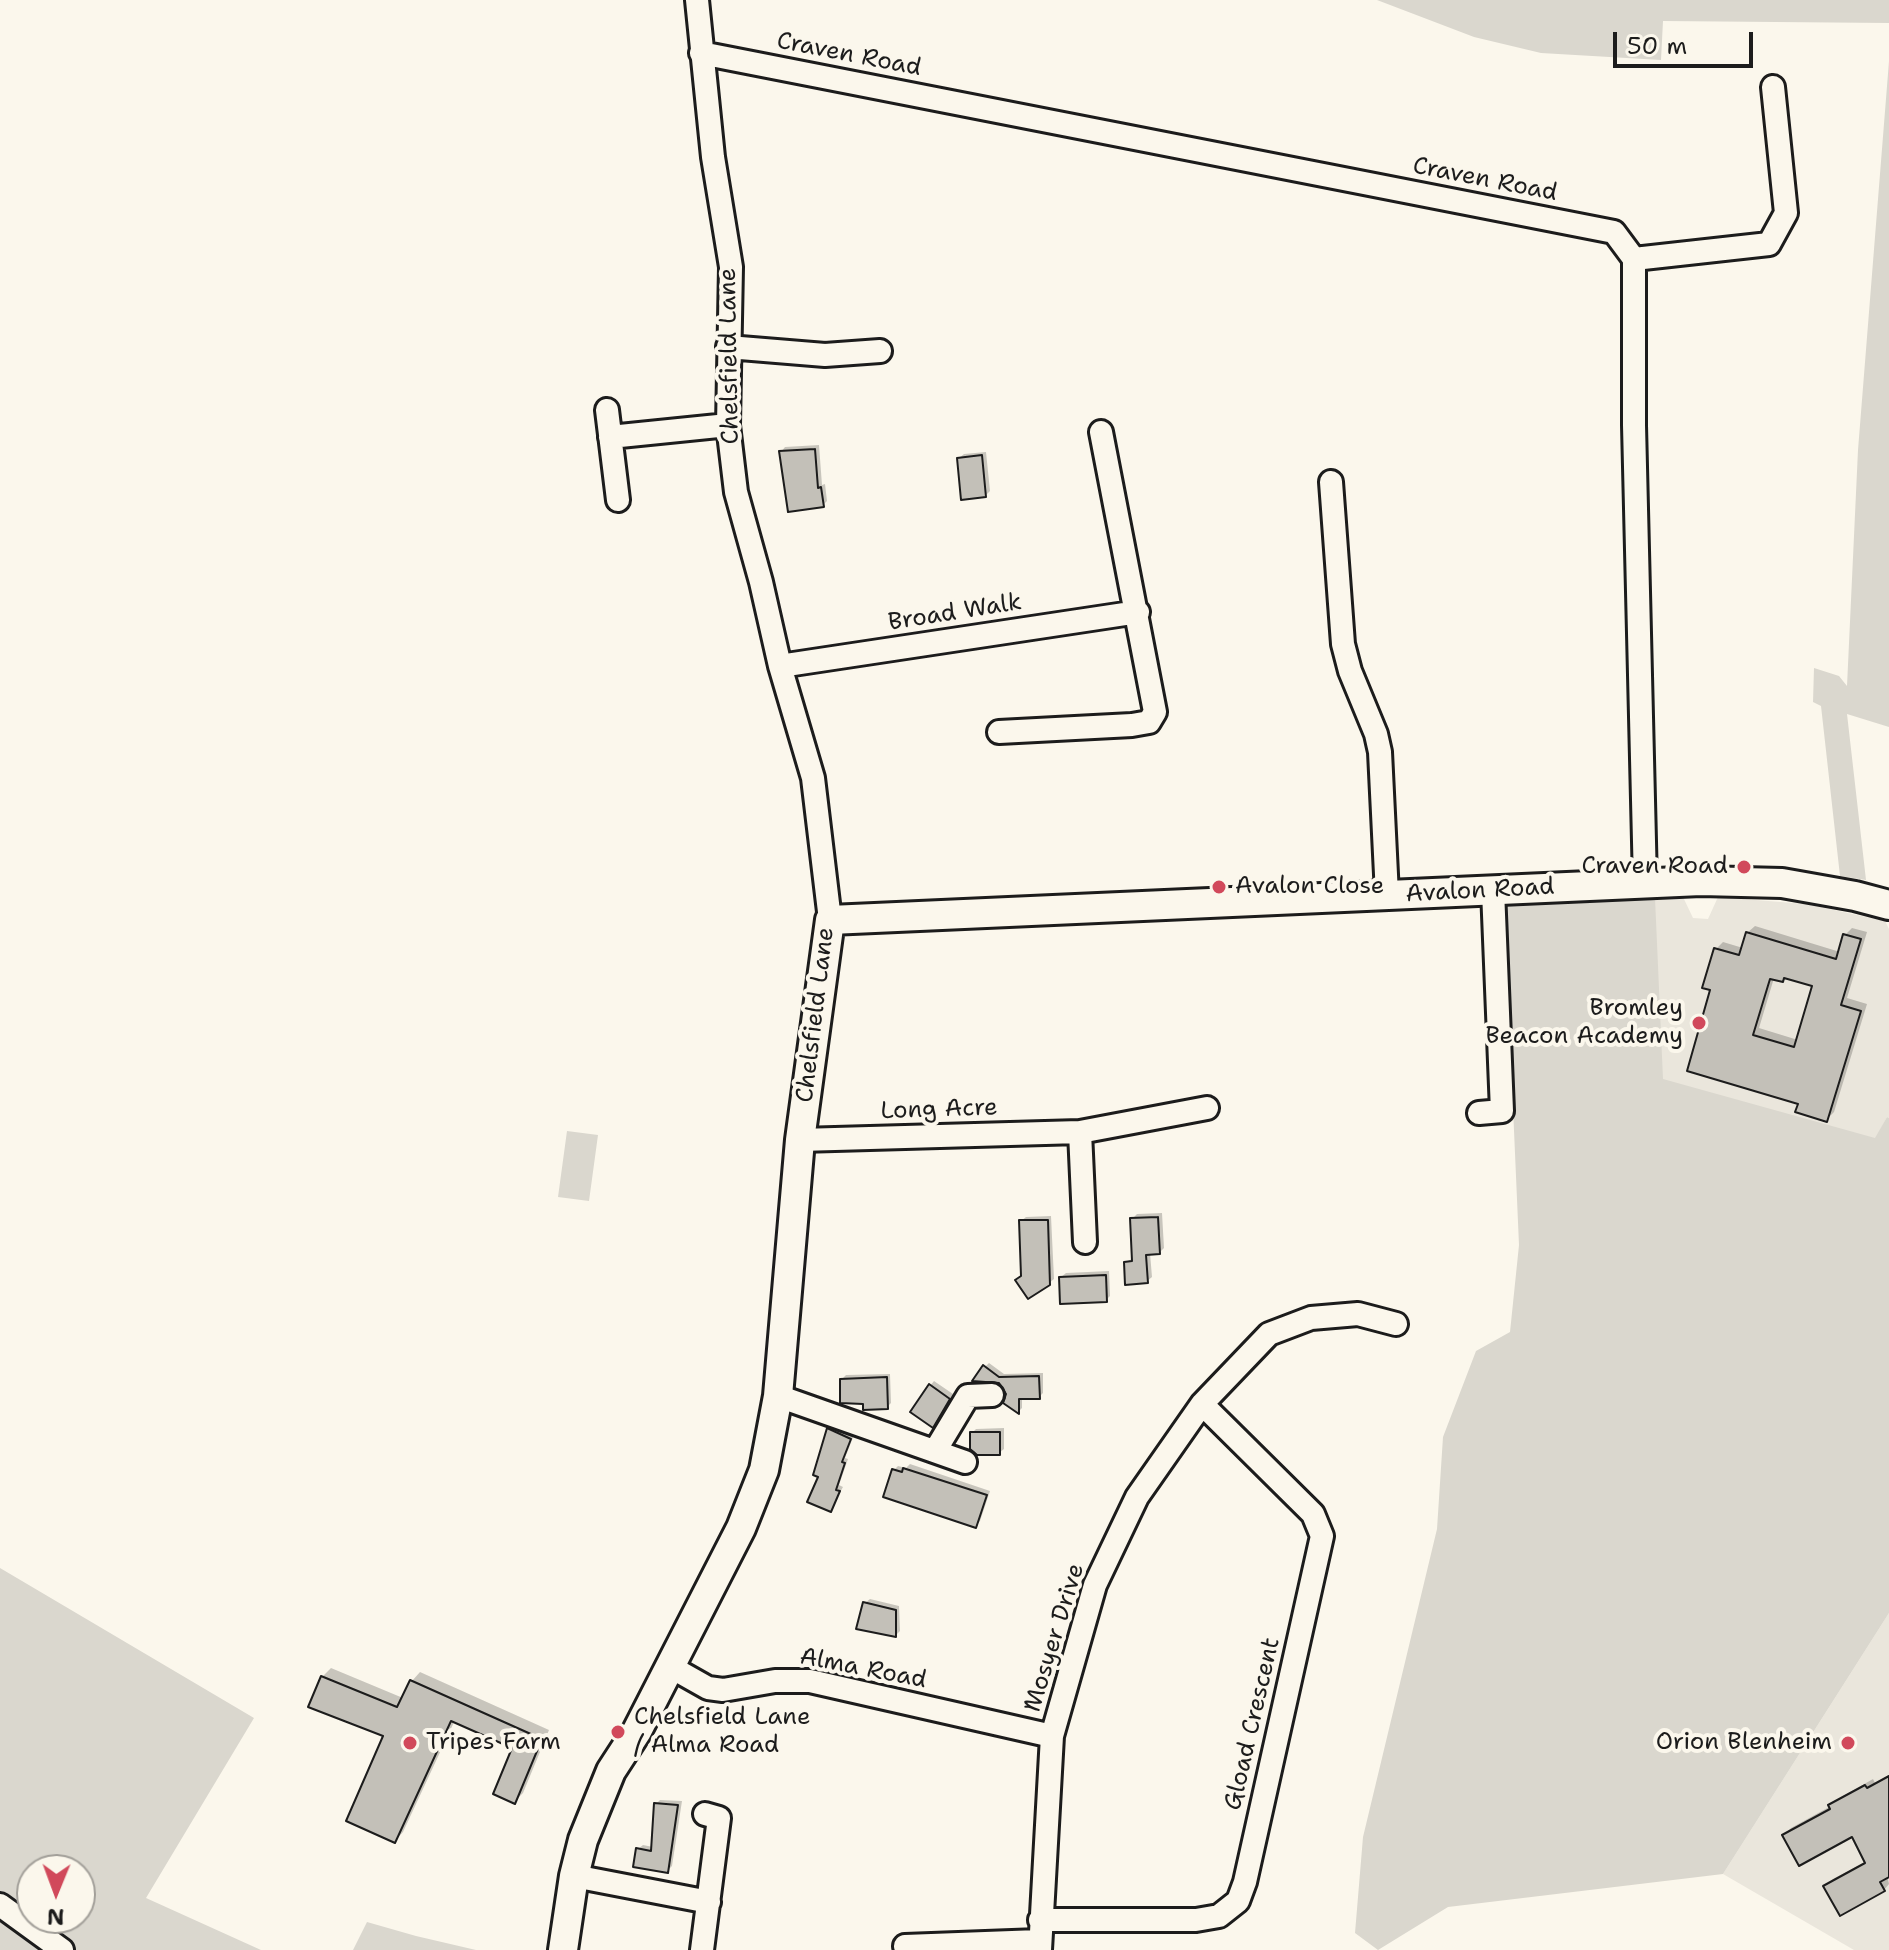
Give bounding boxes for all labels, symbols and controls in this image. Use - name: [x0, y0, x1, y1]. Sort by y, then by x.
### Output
- scale bar: [1617, 16, 1757, 66]
- street label: Craven Road: [774, 27, 924, 83]
- text: 50 m: [1627, 30, 1687, 62]
- street label: Craven Road: [1410, 152, 1560, 208]
- street label: Chelsfield Lane: [714, 268, 746, 444]
- street label: Broad Walk: [886, 588, 1024, 638]
- place label: Craven Road: [1581, 853, 1728, 881]
- marker: Craven Road: [1735, 858, 1753, 876]
- place label: Avalon Close: [1235, 873, 1384, 901]
- street label: Avalon Road: [1405, 873, 1555, 909]
- marker: Avalon Close: [1210, 878, 1228, 896]
- street label: Chelsfield Lane: [791, 926, 841, 1104]
- place label: Bromley Beacon Academy: [1485, 995, 1683, 1051]
- marker: Bromley Beacon Academy: [1690, 1014, 1708, 1032]
- street label: Long Acre: [880, 1094, 998, 1126]
- street label: Mosyer Drive: [1019, 1560, 1091, 1716]
- street label: Gload Crescent: [1219, 1635, 1287, 1813]
- street label: Alma Road: [797, 1643, 929, 1695]
- place label: Chelsfield Lane / Alma Road: [634, 1704, 811, 1760]
- marker: Chelsfield Lane / Alma Road: [609, 1723, 627, 1741]
- place label: Tripes Farm: [426, 1729, 561, 1757]
- place label: Orion Blenheim: [1656, 1729, 1832, 1757]
- marker: Tripes Farm: [401, 1734, 419, 1752]
- marker: Orion Blenheim: [1839, 1734, 1857, 1752]
- north arrow: [16, 1854, 96, 1934]
- text: N: [47, 1902, 65, 1931]

